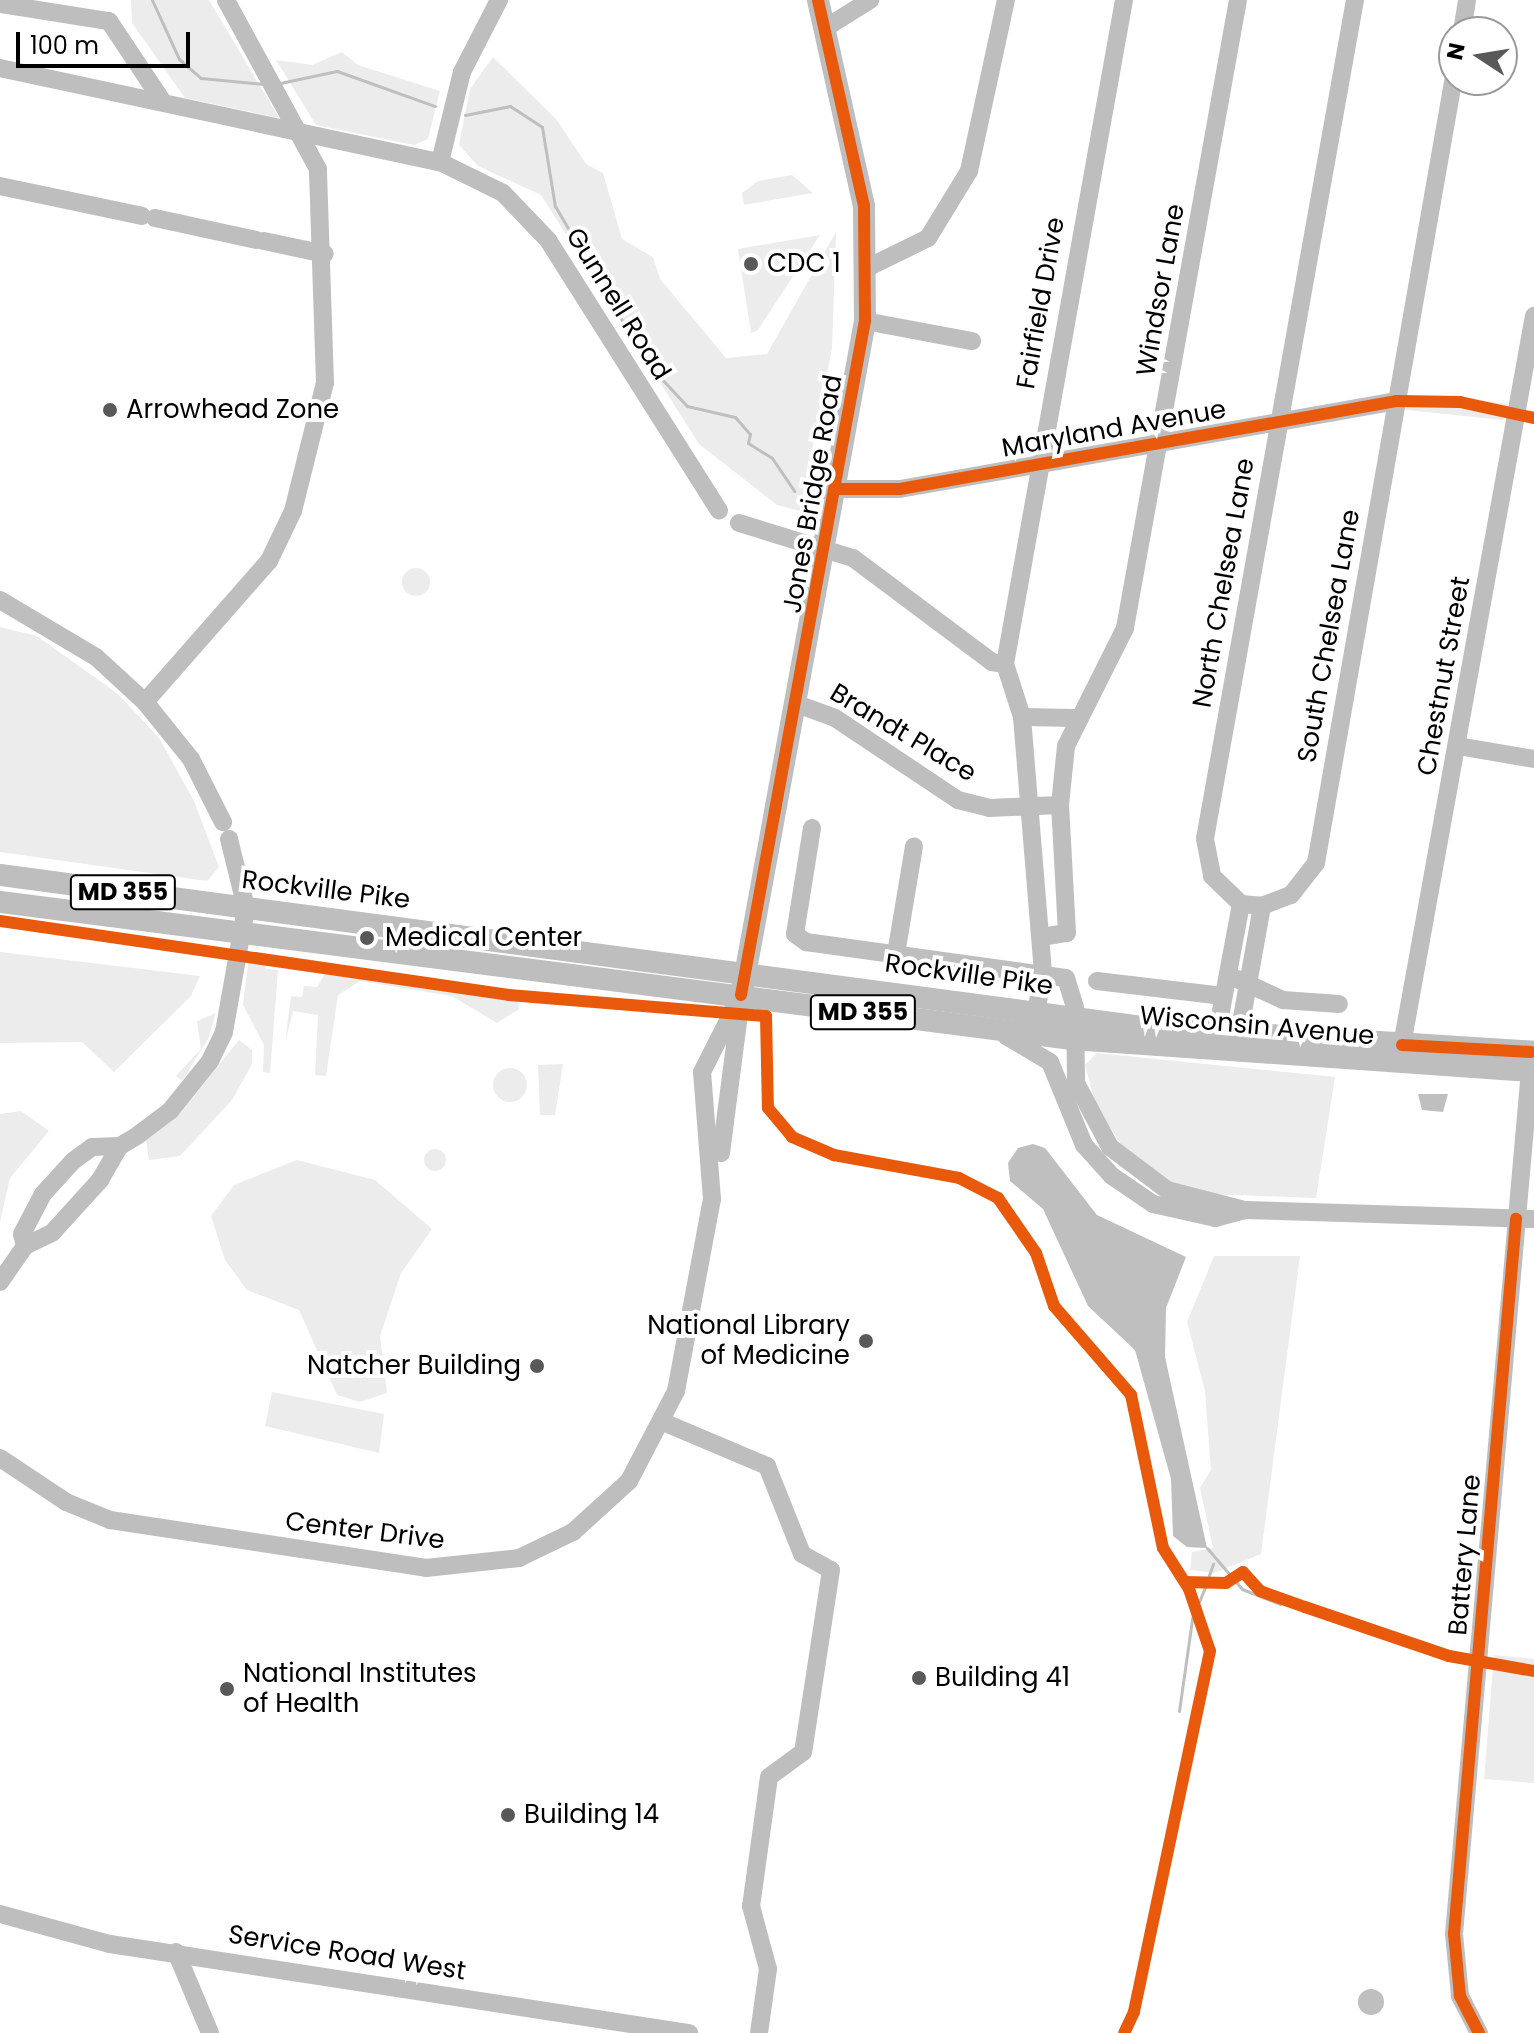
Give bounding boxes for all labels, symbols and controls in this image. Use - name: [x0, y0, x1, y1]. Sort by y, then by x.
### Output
- scale bar: [20, 16, 194, 66]
- north arrow: [1438, 16, 1518, 96]
- text: 100 m: [30, 29, 99, 62]
- text: N: [1439, 40, 1473, 63]
- street label: Windsor Lane: [1130, 201, 1192, 379]
- street label: Fairfield Drive: [1011, 215, 1071, 391]
- street label: Gunnell Road: [559, 222, 677, 386]
- place label: CDC 1: [767, 248, 841, 280]
- marker: CDC 1: [742, 255, 760, 273]
- street label: Jones Bridge Road: [777, 372, 849, 616]
- place label: Arrowhead Zone: [126, 394, 339, 426]
- street label: Maryland Avenue: [999, 394, 1229, 464]
- marker: Arrowhead Zone: [101, 401, 119, 419]
- street label: North Chelsea Lane: [1187, 456, 1261, 710]
- street label: South Chelsea Lane: [1291, 507, 1367, 765]
- street label: Chestnut Street: [1411, 574, 1477, 778]
- street label: Brandt Place: [824, 677, 982, 789]
- street label: Rockville Pike: [240, 864, 412, 916]
- road number: MD 355: [69, 872, 177, 912]
- place label: Medical Center: [385, 922, 582, 954]
- marker: Medical Center: [356, 927, 378, 949]
- street label: Rockville Pike: [883, 948, 1055, 1002]
- road number: MD 355: [809, 992, 917, 1032]
- street label: Wisconsin Avenue: [1138, 1000, 1376, 1052]
- place label: National Library of Medicine: [647, 1310, 850, 1372]
- marker: National Library of Medicine: [857, 1332, 875, 1350]
- place label: Natcher Building: [307, 1350, 521, 1382]
- marker: Natcher Building: [528, 1357, 546, 1375]
- street label: Battery Lane: [1442, 1473, 1488, 1637]
- street label: Center Drive: [284, 1506, 446, 1556]
- place label: National Institutes of Health: [243, 1658, 477, 1720]
- place label: Building 41: [935, 1662, 1070, 1694]
- marker: Building 41: [910, 1669, 928, 1687]
- marker: National Institutes of Health: [218, 1680, 236, 1698]
- place label: Building 14: [524, 1799, 659, 1831]
- marker: Building 14: [499, 1806, 517, 1824]
- street label: Service Road West: [226, 1919, 468, 1987]

